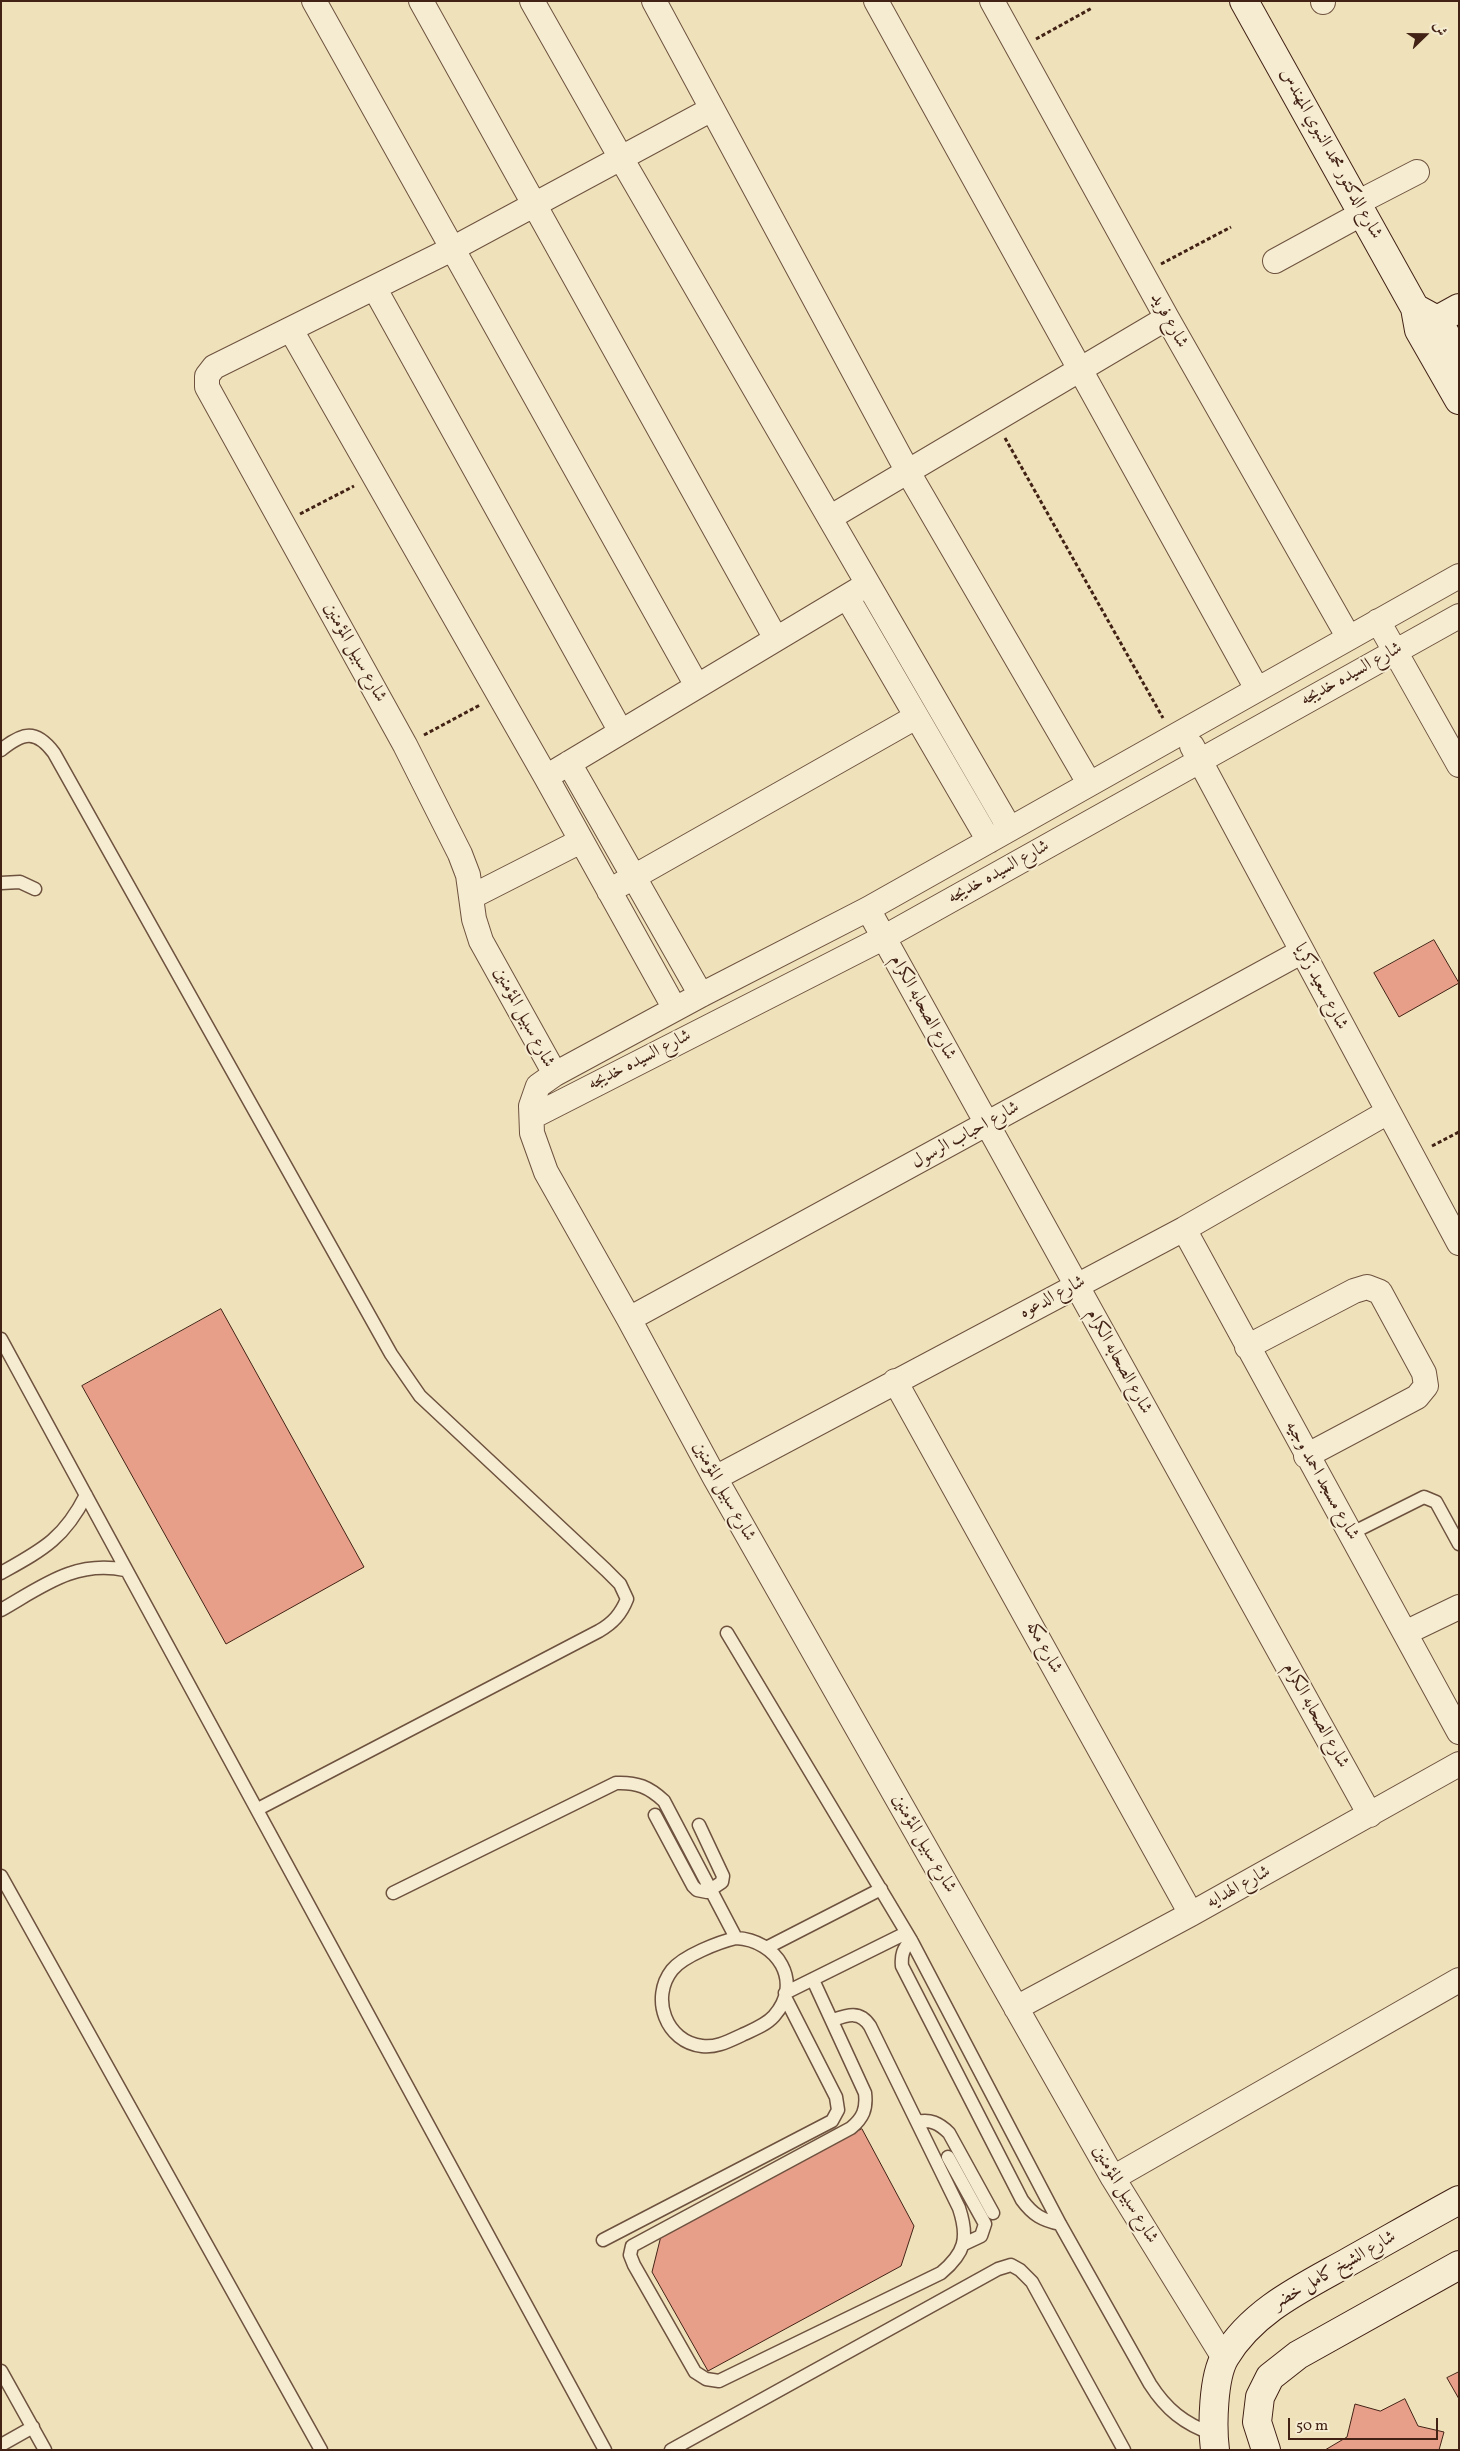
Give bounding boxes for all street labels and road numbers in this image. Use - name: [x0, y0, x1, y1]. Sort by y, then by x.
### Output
- street label: شارع الدكتور محمد النبوي المهندس: [1274, 65, 1386, 243]
- street label: شارع فريد: [1144, 290, 1192, 352]
- street label: شارع سبيل المؤمنين: [318, 599, 390, 707]
- street label: شارع السيده خديجه: [1297, 638, 1407, 712]
- street label: شارع السيده خديجه: [944, 836, 1054, 910]
- street label: شارع سعيد زكريا: [1288, 940, 1352, 1034]
- street label: شارع الصحابه الكرام: [884, 952, 960, 1064]
- street label: شارع سبيل المؤمنين: [487, 964, 559, 1072]
- street label: شارع السيده خديجه: [585, 1026, 695, 1096]
- street label: شارع احباب الرسول: [908, 1098, 1024, 1174]
- street label: شارع الدعوه: [1016, 1272, 1090, 1324]
- street label: شارع الصحابه الكرام: [1080, 1306, 1156, 1418]
- street label: شارع مسجد احمد وجيه: [1279, 1418, 1363, 1544]
- street label: شارع سبيل المؤمنين: [687, 1438, 759, 1546]
- street label: شارع مكه: [1020, 1618, 1066, 1678]
- street label: شارع الصحابه الكرام: [1277, 1660, 1353, 1772]
- street label: شارع سبيل المؤمنين: [886, 1791, 960, 1897]
- street label: شارع الهدايه: [1203, 1862, 1275, 1914]
- street label: شارع سبيل المؤمنين: [1086, 2142, 1162, 2248]
- street label: شارع الشيخ كامل خضر: [1270, 2227, 1400, 2315]

